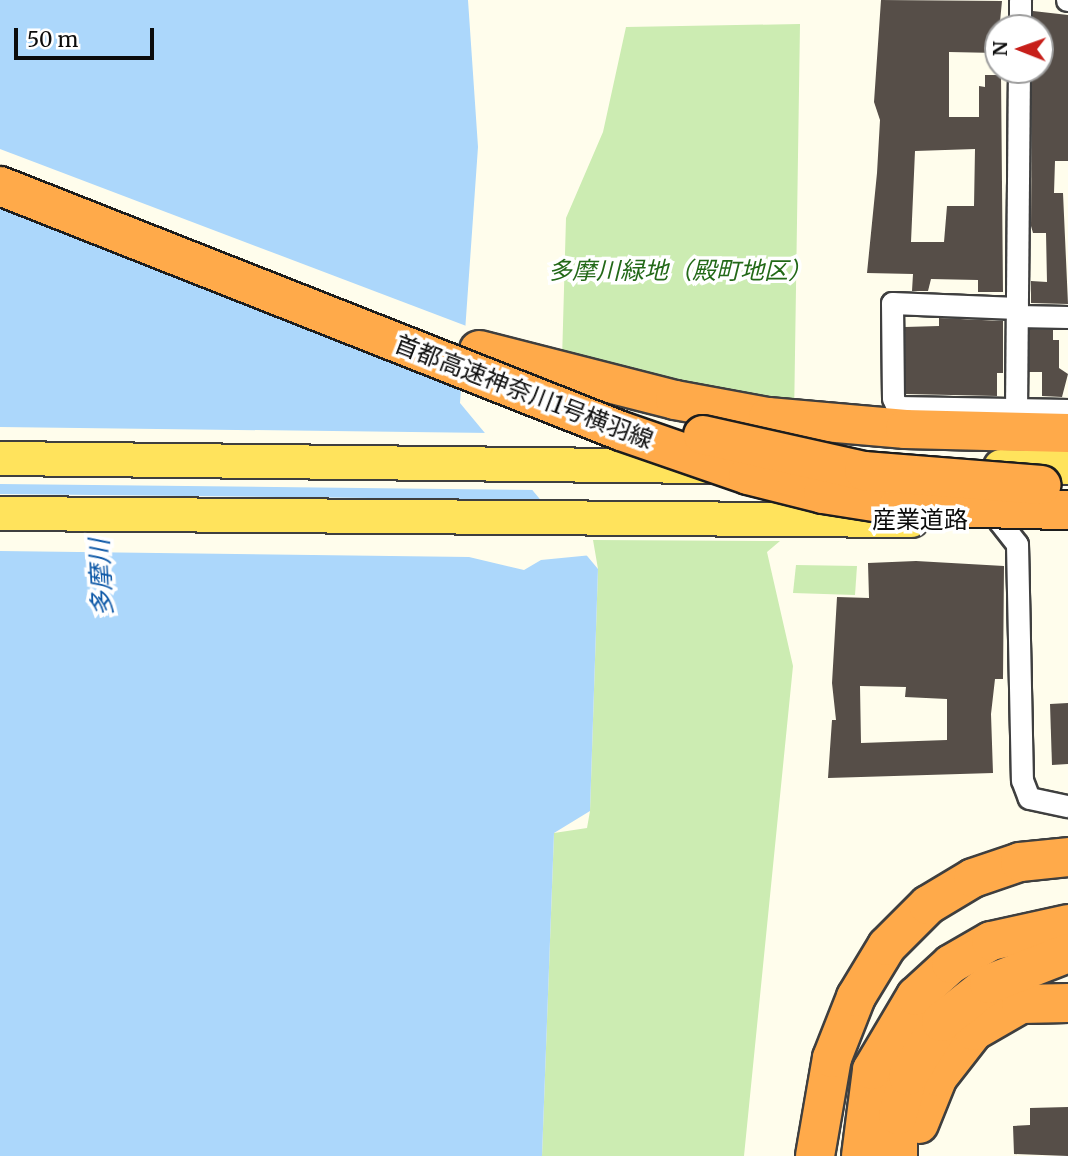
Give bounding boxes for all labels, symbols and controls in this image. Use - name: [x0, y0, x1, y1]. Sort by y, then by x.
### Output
- scale bar: [18, 14, 158, 58]
- north arrow: [984, 14, 1054, 84]
- text: 50 m: [27, 26, 78, 53]
- text: N: [988, 41, 1012, 56]
- park label: 多摩川緑地（殿町地区）: [548, 257, 812, 285]
- street label: 首都高速神奈川1号横羽線: [391, 329, 657, 455]
- street label: 産業道路: [872, 506, 968, 534]
- water label: 多摩川: [83, 538, 119, 618]

